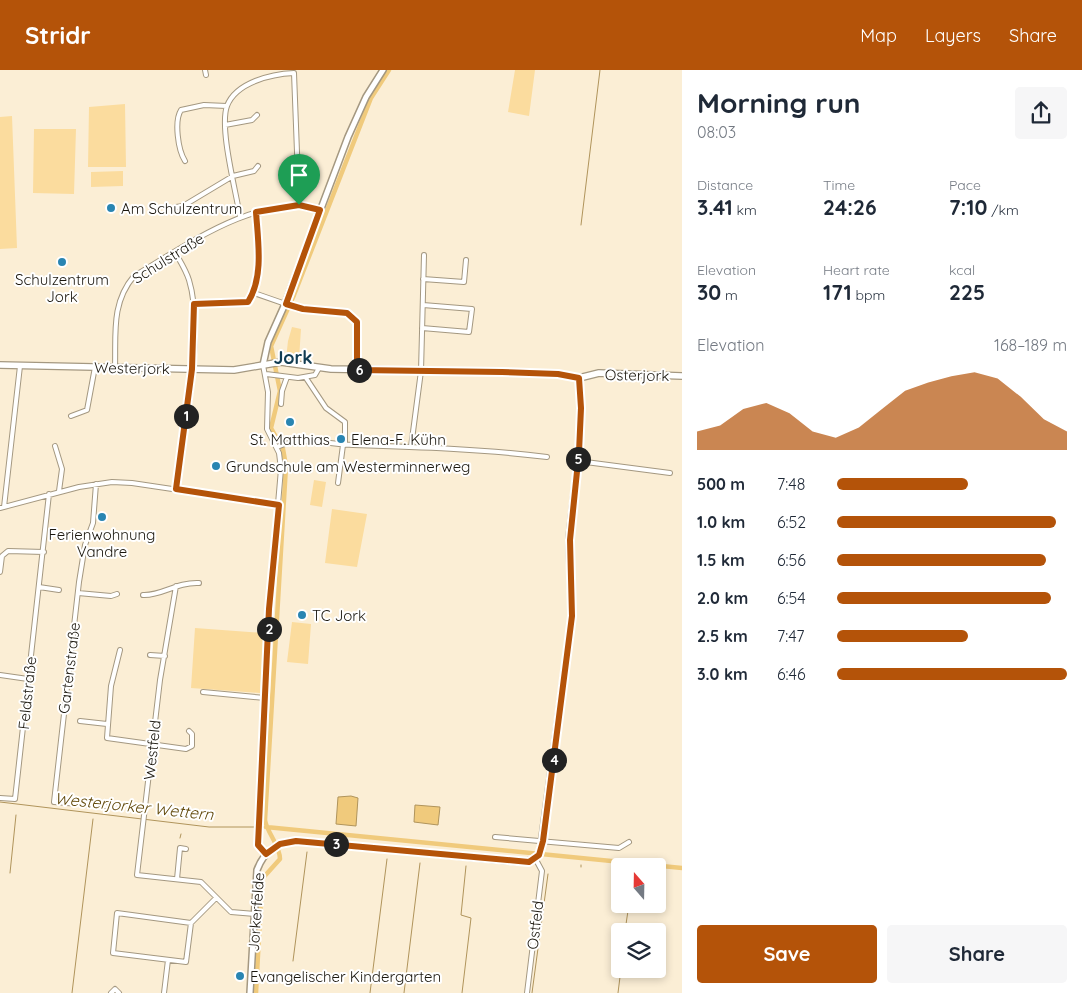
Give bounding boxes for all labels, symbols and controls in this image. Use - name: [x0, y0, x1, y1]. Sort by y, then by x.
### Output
- text: Stridr: [25, 20, 91, 50]
- text: Map: [860, 24, 897, 47]
- text: Layers: [925, 24, 981, 47]
- text: Share: [1009, 24, 1057, 47]
- text: Morning run: [697, 85, 861, 120]
- button: share: [1015, 87, 1067, 139]
- text: 08:03: [697, 122, 736, 142]
- pin: [278, 154, 320, 205]
- icon: arrive: [285, 161, 313, 189]
- text: Distance: [697, 176, 753, 194]
- text: Time: [823, 176, 855, 194]
- text: Pace: [949, 176, 981, 194]
- text: 3.41: [697, 194, 733, 220]
- text: 24:26: [823, 194, 877, 220]
- text: 7:10: [949, 194, 987, 220]
- place label: Am Schulzentrum: [121, 199, 242, 218]
- text: km: [733, 201, 757, 219]
- text: /km: [987, 201, 1019, 219]
- marker: Am Schulzentrum: [105, 202, 117, 214]
- street label: Schulstraße: [129, 228, 207, 288]
- marker: Schulzentrum Jork: [56, 256, 68, 268]
- text: Elevation: [697, 261, 756, 279]
- text: Heart rate: [823, 261, 890, 279]
- text: kcal: [949, 261, 975, 279]
- place label: Schulzentrum Jork: [15, 270, 109, 306]
- text: 30: [697, 279, 721, 305]
- text: 171: [823, 279, 852, 305]
- text: 225: [949, 279, 985, 305]
- text: m: [721, 286, 738, 304]
- text: bpm: [852, 286, 885, 304]
- text: Elevation: [697, 335, 764, 355]
- text: 168–189 m: [994, 335, 1067, 355]
- district label: Jork: [273, 346, 313, 369]
- street label: Westerjork: [94, 358, 170, 378]
- pin: 6: [346, 358, 372, 382]
- text: 6: [356, 361, 363, 379]
- street label: Osterjork: [605, 365, 669, 385]
- pin: 1: [174, 404, 198, 428]
- text: 1: [184, 407, 189, 425]
- marker: St. Matthias: [284, 416, 296, 428]
- place label: St. Matthias: [250, 430, 330, 449]
- place label: Elena-F. Kühn: [351, 430, 446, 449]
- marker: Elena-F. Kühn: [335, 433, 347, 445]
- pin: 5: [566, 446, 590, 472]
- text: 5: [574, 450, 583, 468]
- place label: Grundschule am Westerminnerweg: [226, 457, 470, 476]
- marker: Grundschule am Westerminnerweg: [210, 460, 222, 472]
- text: 500 m: [697, 474, 745, 494]
- text: 7:48: [777, 474, 805, 494]
- marker: Ferienwohnung Vandre: [96, 511, 108, 523]
- text: 1.0 km: [697, 512, 745, 532]
- text: 6:52: [777, 512, 806, 532]
- place label: Ferienwohnung Vandre: [49, 525, 155, 561]
- text: 1.5 km: [697, 550, 745, 570]
- text: 6:56: [777, 550, 806, 570]
- text: 2.0 km: [697, 588, 748, 608]
- text: 6:54: [777, 588, 806, 608]
- place label: TC Jork: [312, 606, 366, 625]
- marker: TC Jork: [296, 609, 308, 621]
- pin: 2: [256, 616, 282, 642]
- text: 2: [266, 620, 273, 638]
- street label: Gartenstraße: [54, 621, 84, 715]
- text: 2.5 km: [697, 626, 748, 646]
- text: 7:47: [777, 626, 804, 646]
- street label: Feldstraße: [14, 655, 40, 731]
- text: 3.0 km: [697, 664, 748, 684]
- text: 6:46: [777, 664, 806, 684]
- street label: Westfeld: [139, 719, 165, 781]
- pin: 4: [542, 748, 566, 772]
- text: 4: [550, 751, 559, 769]
- water label: Westerjorker Wettern: [54, 788, 215, 824]
- pin: 3: [324, 832, 348, 856]
- text: 3: [333, 835, 340, 853]
- north arrow: [611, 858, 666, 912]
- map controls: [611, 858, 666, 978]
- street label: Jorkerfelde: [244, 872, 268, 952]
- street label: Ostfeld: [523, 900, 547, 950]
- button: layers: [611, 923, 666, 978]
- button: Save: [697, 925, 877, 983]
- button: Share: [887, 925, 1067, 983]
- place label: Evangelischer Kindergarten: [250, 967, 441, 986]
- marker: Evangelischer Kindergarten: [234, 970, 246, 982]

